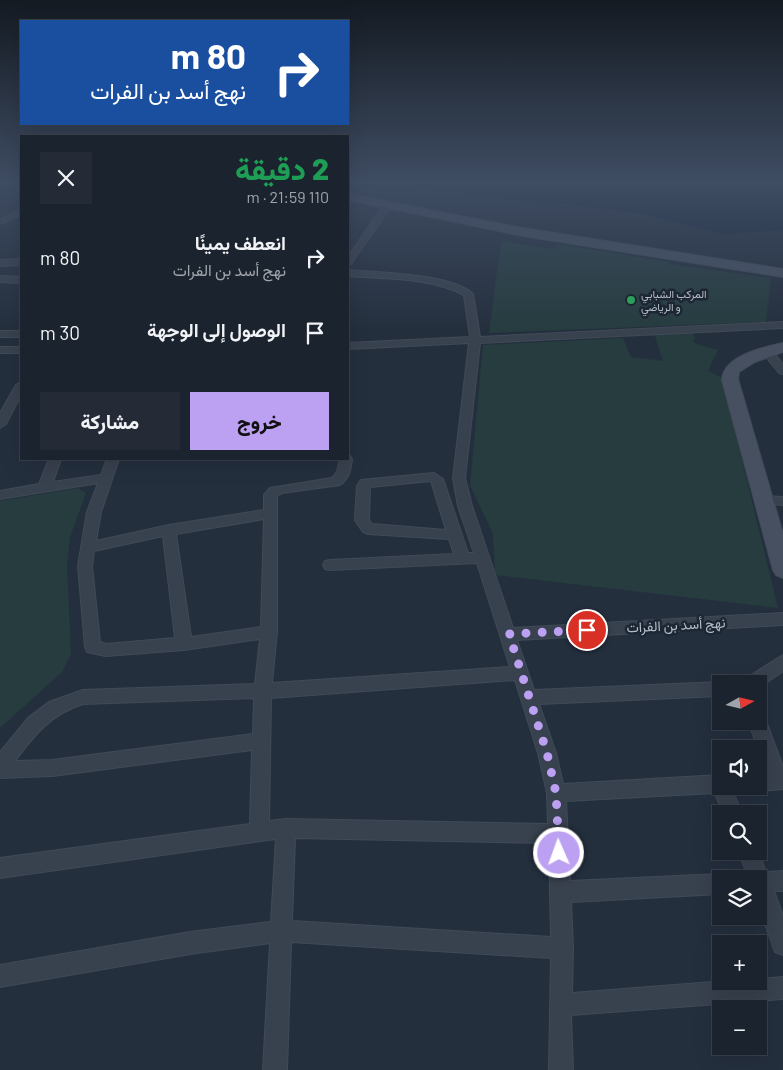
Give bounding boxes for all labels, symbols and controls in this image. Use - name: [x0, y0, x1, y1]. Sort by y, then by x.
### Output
- text: 80 m: [171, 34, 246, 76]
- icon: right: [264, 40, 329, 105]
- text: نهج أسد بن الفرات: [90, 77, 246, 103]
- text: 2 دقيقة: [235, 150, 329, 186]
- button: close: [40, 152, 92, 204]
- text: 110 m · 21:59: [247, 187, 329, 206]
- text: انعطف يمينًا: [195, 231, 286, 254]
- icon: right: [301, 244, 329, 272]
- text: 80 m: [40, 246, 80, 269]
- text: نهج أسد بن الفرات: [173, 260, 286, 279]
- place label: المركب الشبابي و الرياضي: [641, 287, 707, 317]
- marker: المركب الشبابي و الرياضي: [625, 294, 637, 306]
- text: الوصول إلى الوجهة: [147, 318, 286, 341]
- icon: arrive: [301, 319, 329, 347]
- text: 30 m: [40, 321, 80, 344]
- button: مشاركة: [40, 392, 180, 450]
- button: خروج: [190, 392, 329, 450]
- pin: [566, 609, 608, 651]
- street label: نهج أسد بن الفرات: [626, 613, 726, 639]
- icon: arrive: [573, 616, 601, 644]
- north arrow: [712, 675, 768, 730]
- map controls: [712, 675, 767, 1055]
- button: sound: [712, 740, 767, 795]
- button: search: [712, 805, 767, 860]
- position arrow: [532, 826, 584, 878]
- button: layers: [712, 870, 767, 925]
- button: +: [712, 935, 767, 990]
- button: −: [712, 1000, 767, 1055]

